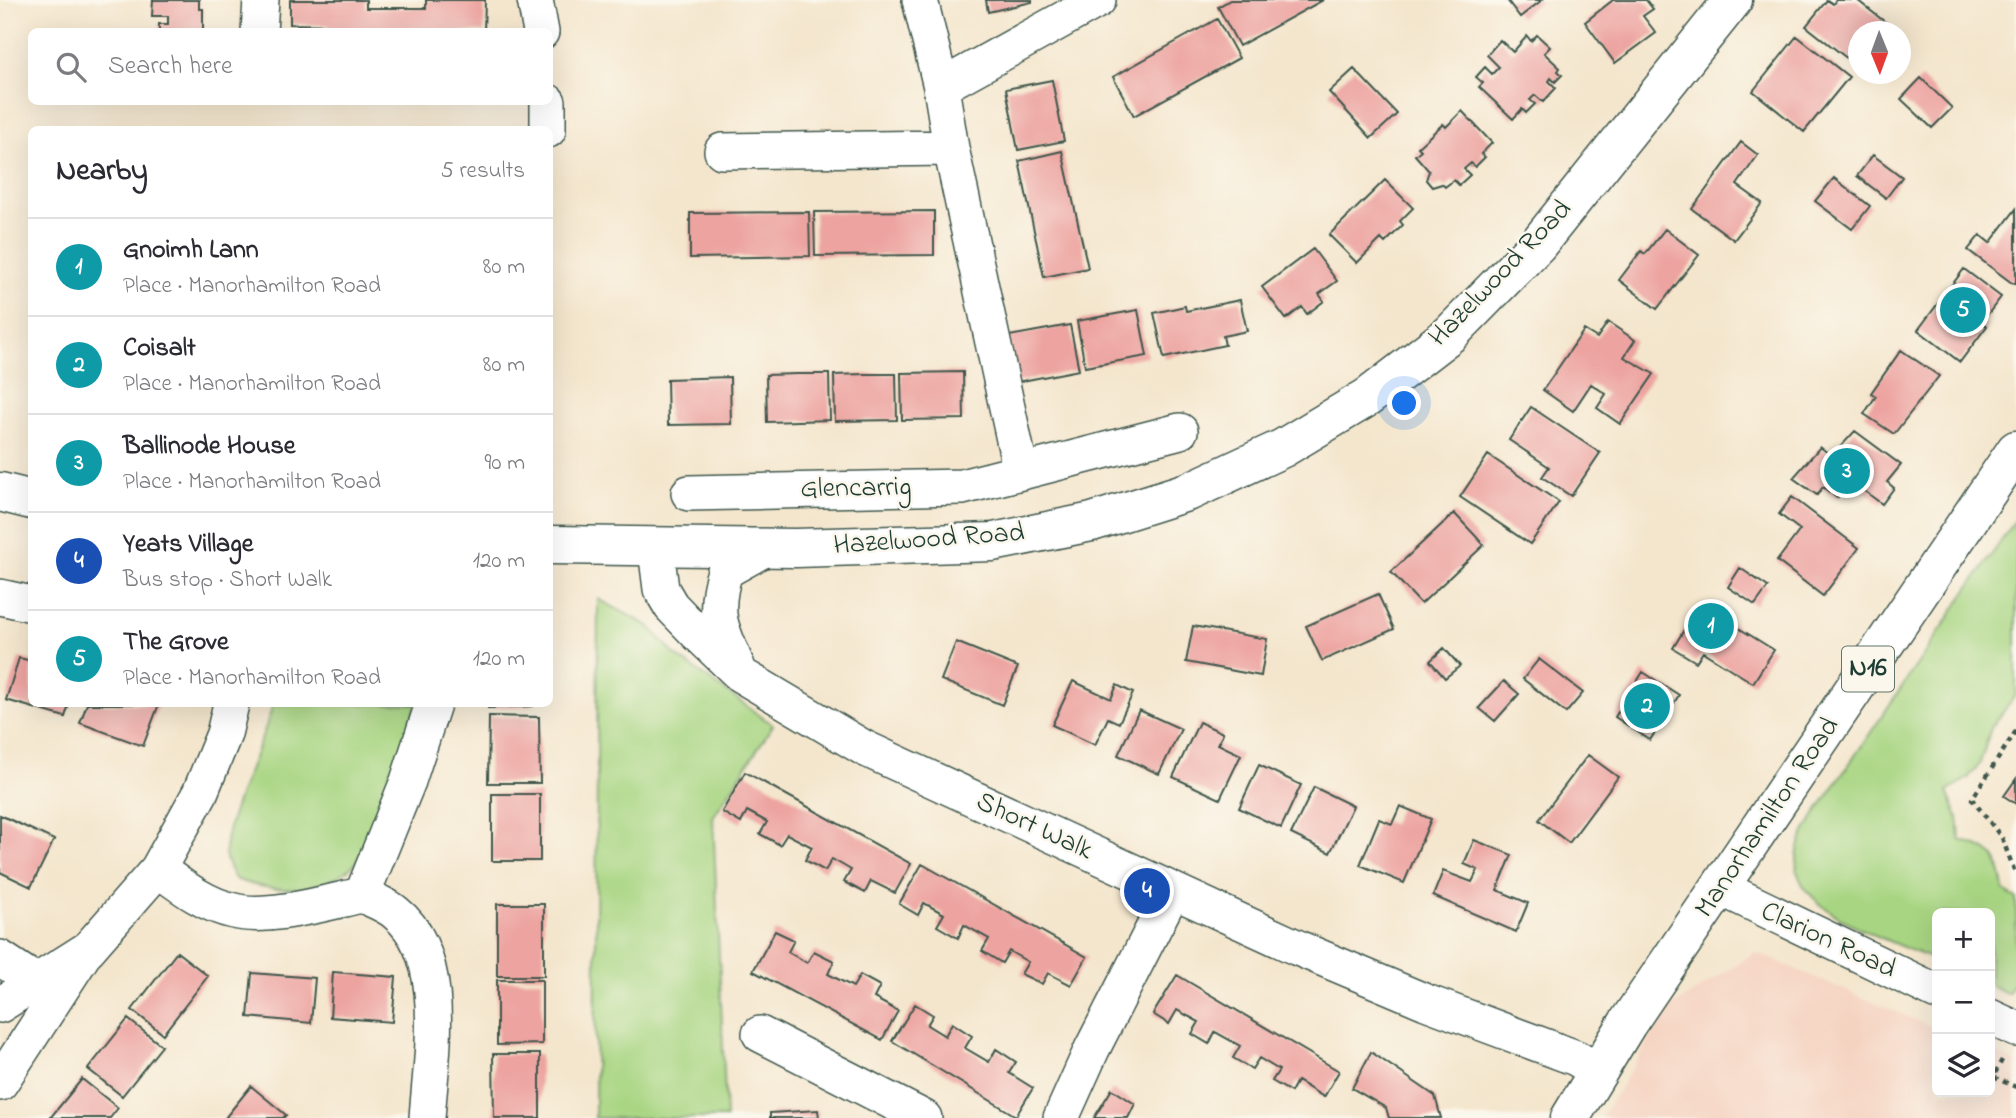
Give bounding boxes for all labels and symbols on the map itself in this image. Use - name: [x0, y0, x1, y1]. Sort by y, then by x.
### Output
- north arrow: [1848, 21, 1911, 84]
- street label: Hazelwood Road: [1420, 191, 1582, 357]
- pin: 5: [1940, 284, 1986, 336]
- your location: [1387, 386, 1421, 420]
- pin: 3: [1824, 445, 1870, 497]
- street label: Glencarrig: [800, 468, 912, 510]
- street label: Hazelwood Road: [832, 513, 1026, 567]
- pin: 1: [1688, 600, 1734, 652]
- road number: N16: [1842, 646, 1894, 692]
- pin: 2: [1624, 680, 1670, 732]
- street label: Manorhamilton Road: [1685, 709, 1851, 927]
- street label: Short Walk: [969, 782, 1100, 872]
- pin: 4: [1124, 865, 1170, 917]
- street label: Clarion Road: [1754, 892, 1903, 990]

